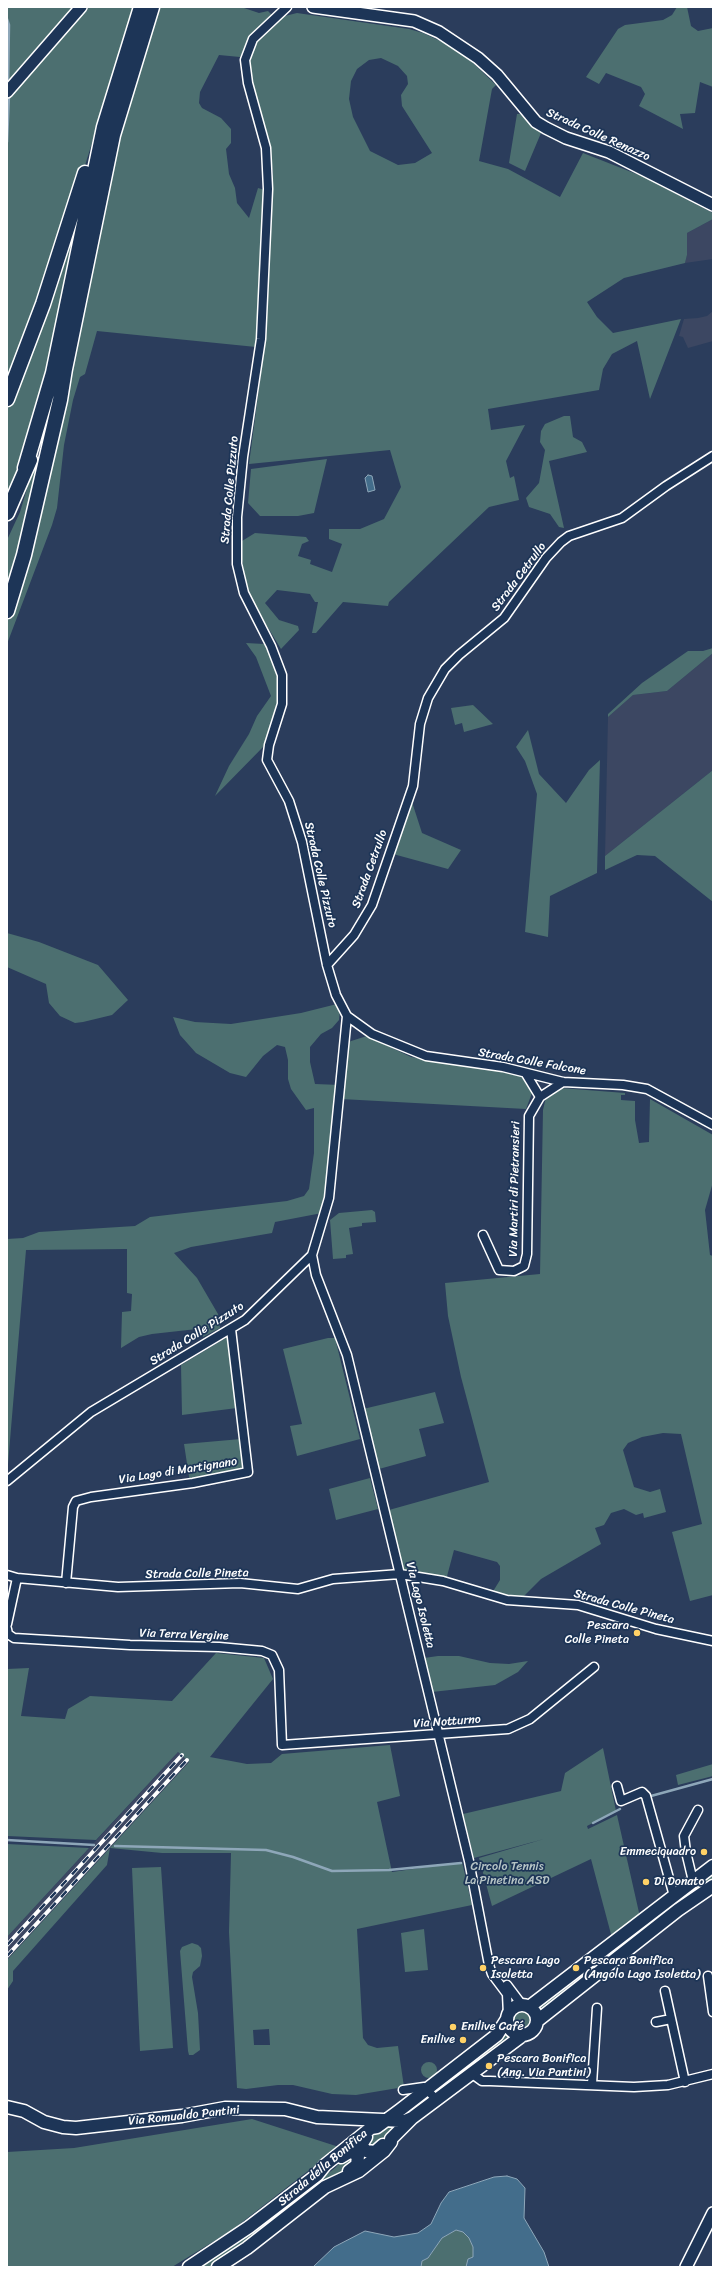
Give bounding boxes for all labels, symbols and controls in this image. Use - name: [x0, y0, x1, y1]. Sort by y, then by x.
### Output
- street label: Strada Colle Renazzo: [544, 106, 652, 164]
- street label: Strada Colle Pizzuto: [218, 436, 242, 544]
- street label: Strada Cetrullo: [489, 540, 549, 614]
- street label: Strada Colle Pizzuto: [301, 821, 339, 929]
- street label: Strada Cetrullo: [349, 828, 391, 910]
- street label: Strada Colle Falcone: [477, 1045, 587, 1079]
- street label: Via Martiri di Pietransieri: [507, 1121, 523, 1257]
- street label: Strada Colle Pizzuto: [147, 1299, 247, 1369]
- street label: Via Lago di Martignano: [118, 1455, 238, 1487]
- street label: Via Lago Isoletta: [402, 1560, 438, 1650]
- street label: Strada Colle Pineta: [145, 1566, 249, 1582]
- street label: Strada Colle Pineta: [572, 1587, 676, 1627]
- place label: Pescara Colle Pineta: [565, 1619, 629, 1647]
- street label: Via Terra Vergine: [139, 1626, 229, 1644]
- marker: Pescara Colle Pineta: [632, 1628, 642, 1638]
- street label: Via Notturno: [413, 1712, 481, 1732]
- place label: Emmeciquadro: [620, 1845, 696, 1859]
- marker: Emmeciquadro: [699, 1847, 709, 1857]
- park label: Circolo Tennis La Pinetina ASD: [465, 1860, 549, 1888]
- place label: Di Donato: [654, 1875, 705, 1889]
- marker: Di Donato: [641, 1877, 651, 1887]
- place label: Pescara Lago Isoletta: [491, 1954, 560, 1982]
- place label: Pescara Bonifica (Angolo Lago Isoletta): [584, 1954, 700, 1982]
- marker: Pescara Lago Isoletta: [478, 1963, 488, 1973]
- marker: Pescara Bonifica (Angolo Lago Isoletta): [571, 1963, 581, 1973]
- place label: Enilive Café: [461, 2020, 524, 2034]
- marker: Enilive Café: [448, 2022, 458, 2032]
- place label: Enilive: [420, 2033, 455, 2047]
- marker: Enilive: [458, 2035, 468, 2045]
- place label: Pescara Bonifica (Ang. Via Pantini): [497, 2052, 590, 2080]
- marker: Pescara Bonifica (Ang. Via Pantini): [484, 2061, 494, 2071]
- street label: Via Romualdo Pantini: [128, 2103, 240, 2129]
- street label: Strada della Bonifica: [275, 2126, 371, 2210]

